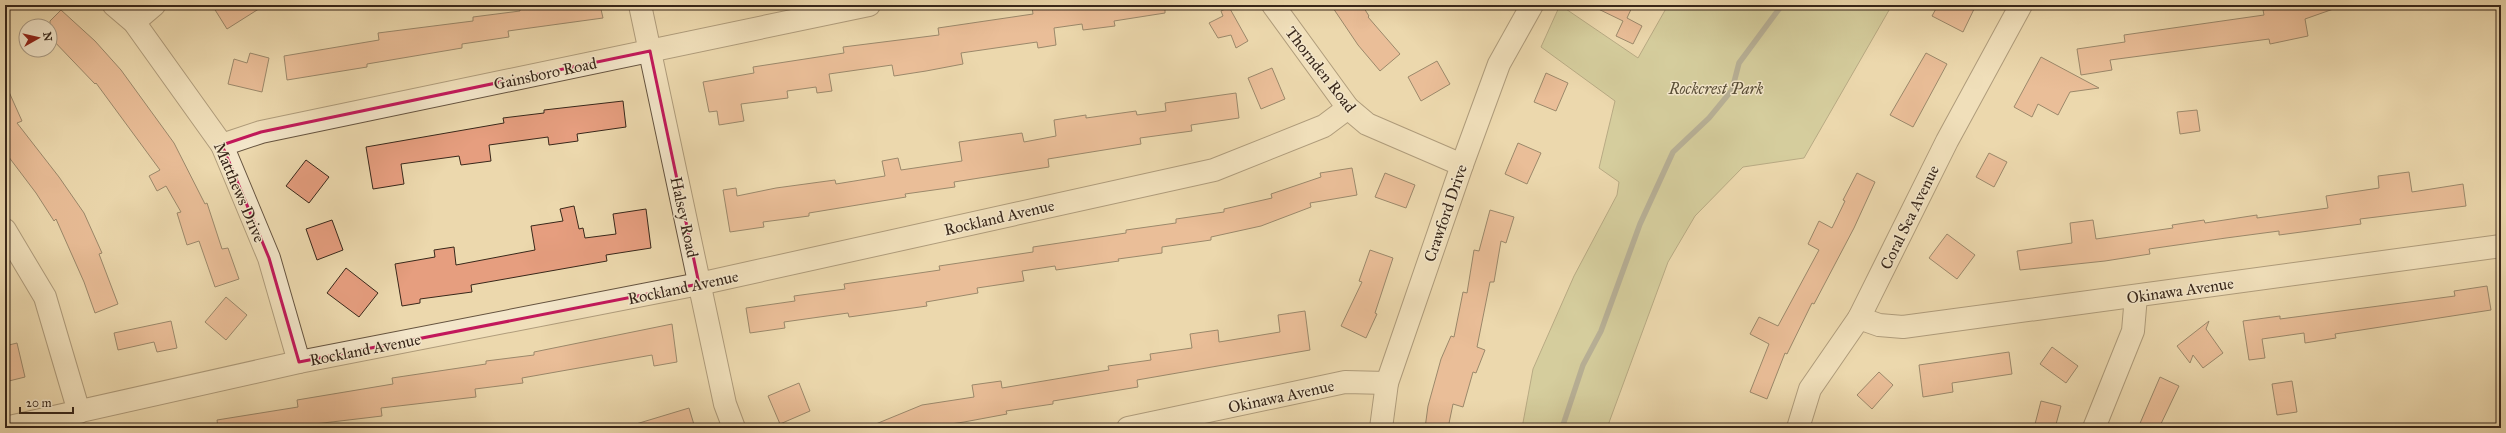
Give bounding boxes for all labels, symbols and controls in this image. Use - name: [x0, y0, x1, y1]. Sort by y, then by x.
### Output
- north arrow: [18, 18, 58, 58]
- street label: Thornden Road: [1281, 23, 1360, 116]
- text: N: [40, 31, 55, 43]
- street label: Gainsboro Road: [492, 53, 598, 94]
- park label: Rockcrest Park: [1668, 79, 1763, 98]
- street label: Matthews Drive: [210, 139, 269, 245]
- street label: Crawford Drive: [1420, 162, 1471, 264]
- street label: Coral Sea Avenue: [1876, 162, 1943, 272]
- street label: Halsey Road: [667, 175, 702, 259]
- street label: Rockland Avenue: [942, 195, 1056, 239]
- street label: Rockland Avenue: [626, 266, 741, 309]
- street label: Okinawa Avenue: [2125, 274, 2235, 307]
- street label: Rockland Avenue: [308, 329, 423, 370]
- street label: Okinawa Avenue: [1226, 376, 1336, 417]
- scale bar: [20, 389, 73, 415]
- text: 20 m: [26, 396, 52, 410]

